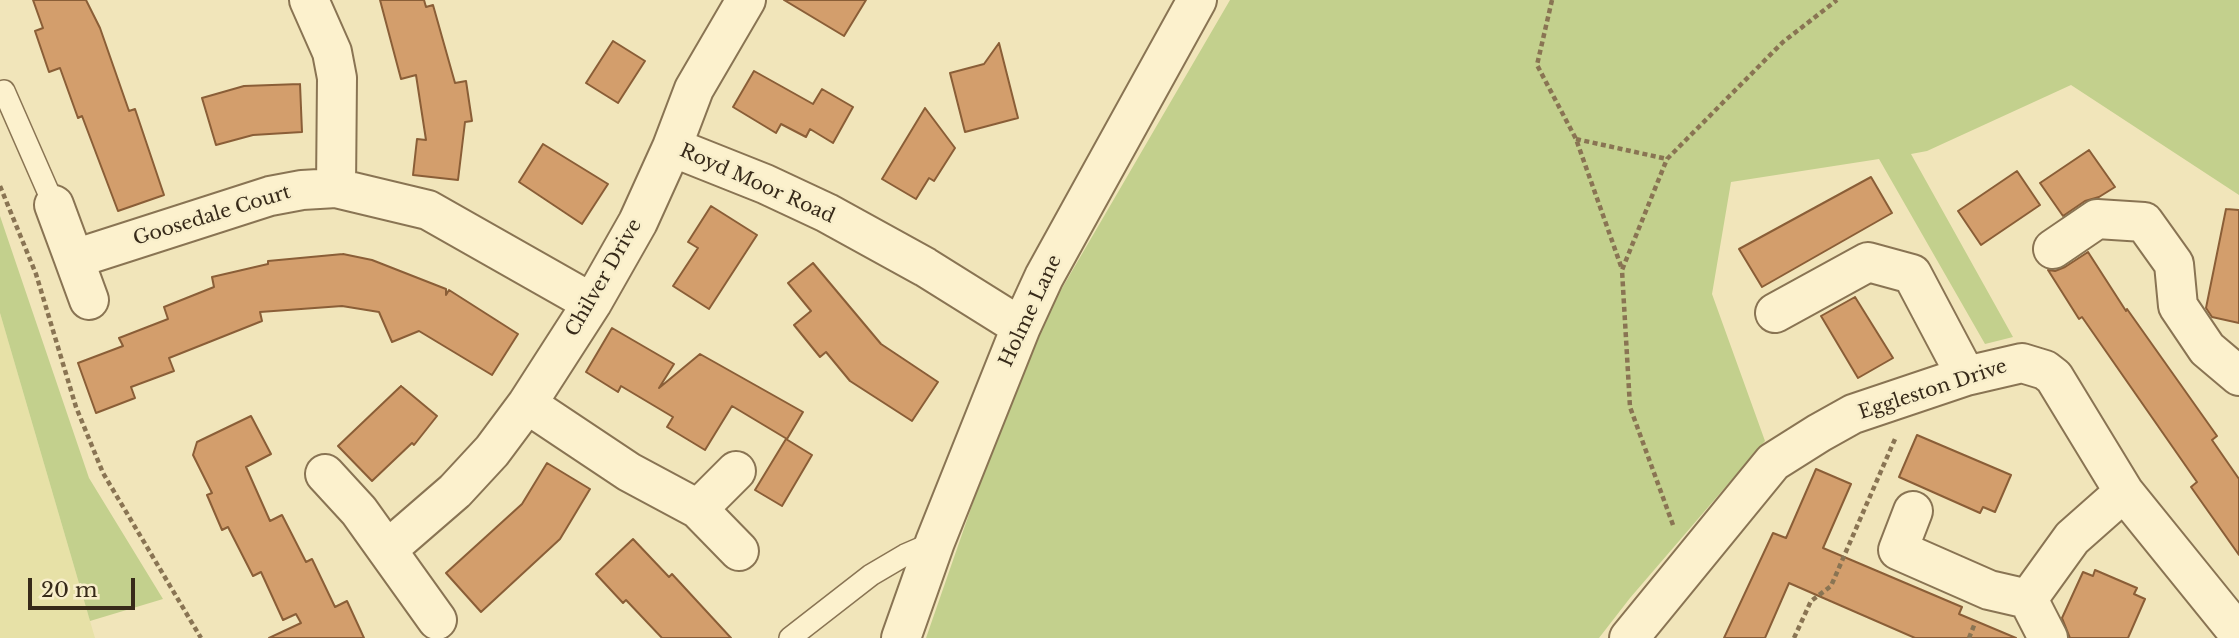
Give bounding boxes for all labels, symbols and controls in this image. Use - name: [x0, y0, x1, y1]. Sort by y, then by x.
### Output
- street label: Royd Moor Road: [676, 140, 838, 228]
- street label: Goosedale Court: [131, 181, 293, 251]
- street label: Chilver Drive: [561, 215, 647, 341]
- street label: Holme Lane: [995, 251, 1067, 371]
- street label: Eggleston Drive: [1856, 355, 2010, 425]
- scale bar: [32, 564, 138, 608]
- text: 20 m: [41, 577, 98, 603]

